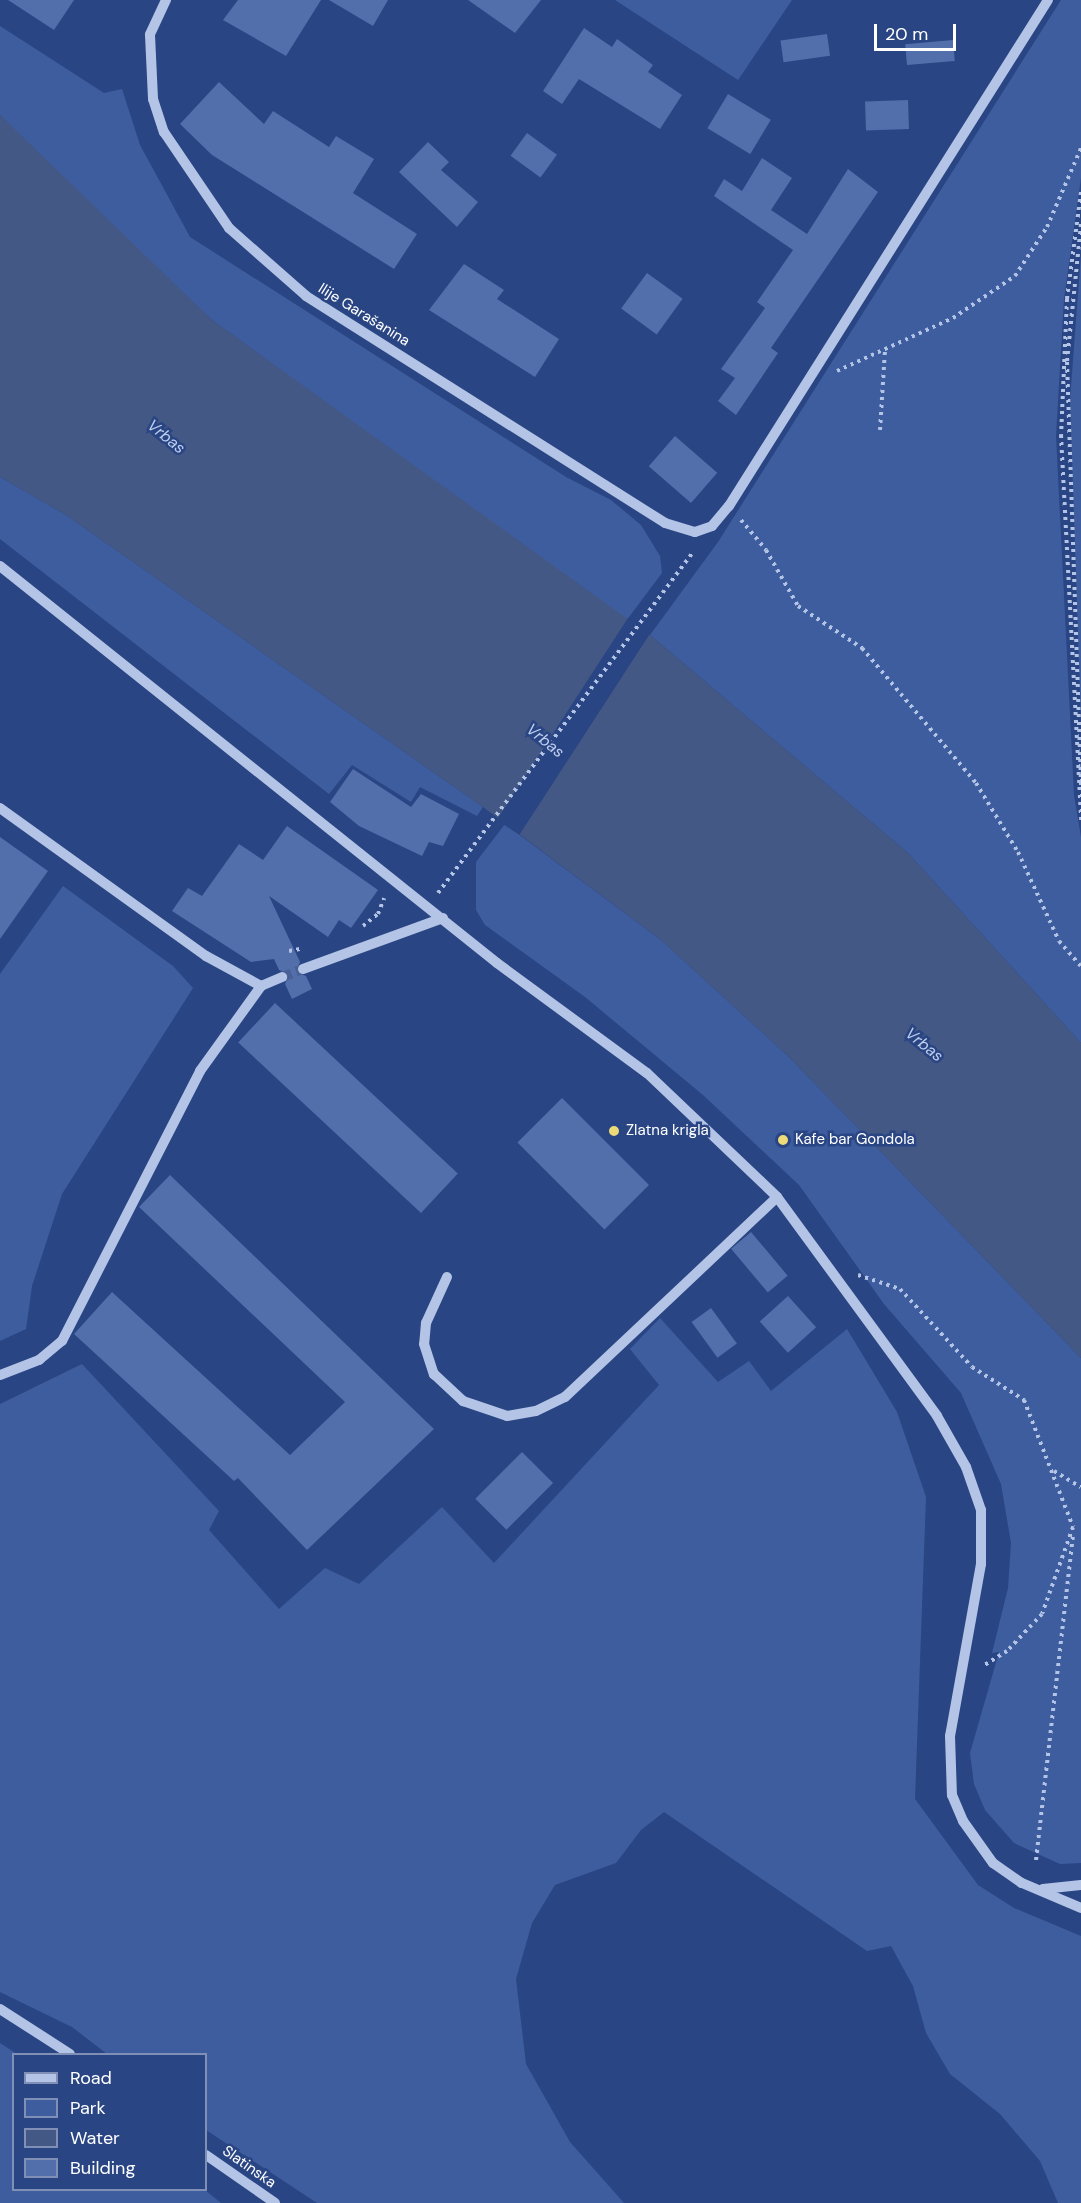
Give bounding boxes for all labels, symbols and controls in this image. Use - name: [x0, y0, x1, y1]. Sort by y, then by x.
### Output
- scale bar: [877, 12, 960, 50]
- text: 20 m: [885, 22, 928, 46]
- street label: Ilije Garašanina: [315, 280, 413, 350]
- water label: Vrbas: [143, 416, 189, 458]
- water label: Vrbas: [522, 720, 568, 762]
- water label: Vrbas: [901, 1024, 947, 1066]
- place label: Zlatna krigla: [626, 1122, 709, 1140]
- marker: Zlatna krigla: [607, 1124, 621, 1138]
- place label: Kafe bar Gondola: [795, 1131, 915, 1149]
- marker: Kafe bar Gondola: [776, 1133, 790, 1147]
- legend: [12, 2053, 207, 2191]
- text: Road: [70, 2066, 112, 2090]
- text: Park: [70, 2096, 106, 2120]
- text: Water: [70, 2126, 120, 2150]
- street label: Slatinska: [219, 2142, 279, 2192]
- text: Building: [70, 2156, 135, 2180]

